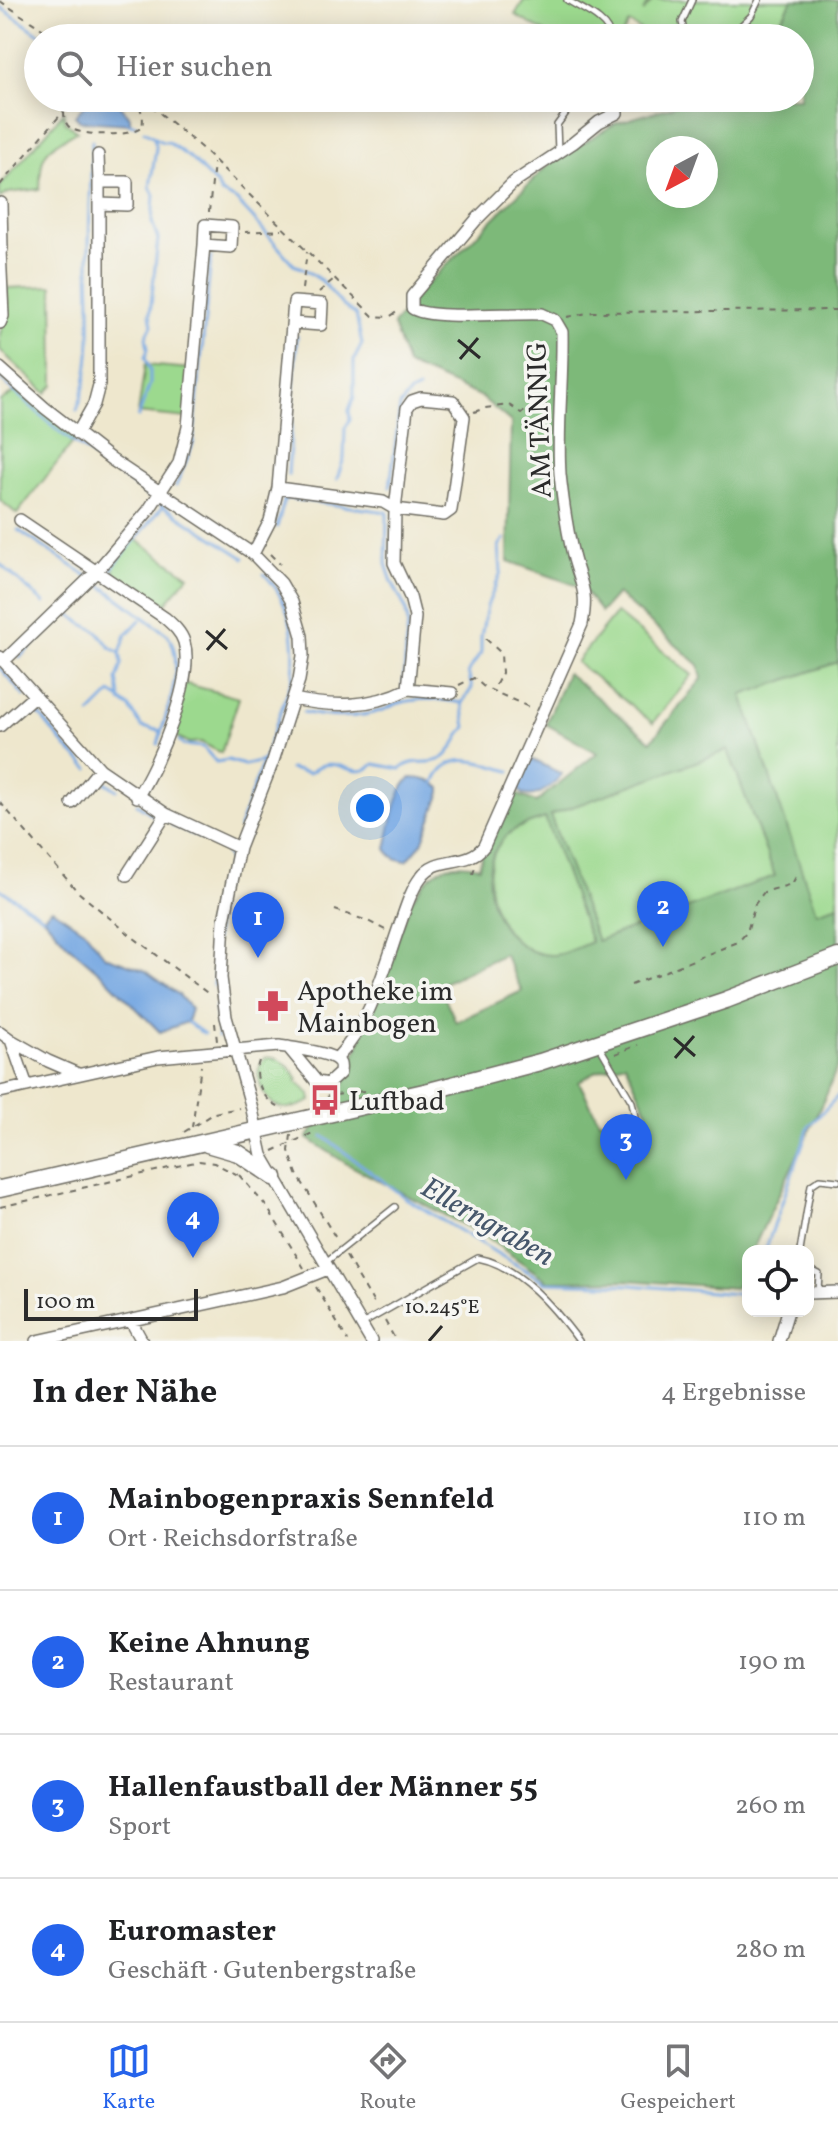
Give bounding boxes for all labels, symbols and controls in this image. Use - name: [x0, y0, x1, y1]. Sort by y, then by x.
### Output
- search box: [24, 24, 814, 112]
- icon: search: [52, 46, 96, 90]
- text: Hier suchen: [116, 47, 273, 89]
- north arrow: [646, 136, 718, 208]
- street label: AM TÄNNIG: [518, 341, 563, 499]
- your location: [350, 788, 390, 828]
- pin: 2: [637, 881, 689, 947]
- pin: 1: [232, 892, 284, 958]
- place label: Apotheke im Mainbogen: [297, 973, 453, 1044]
- pharmacy icon: Apotheke im Mainbogen: [256, 989, 290, 1023]
- bus stop icon: Luftbad: [308, 1083, 342, 1117]
- place label: Luftbad: [349, 1083, 445, 1122]
- pin: 3: [600, 1114, 652, 1180]
- water label: Ellerngraben: [412, 1168, 562, 1278]
- pin: 4: [167, 1192, 219, 1258]
- map controls: [742, 1245, 814, 1317]
- button: locate: [742, 1245, 814, 1317]
- scale bar: [24, 1285, 198, 1321]
- text: 100 m: [36, 1287, 95, 1318]
- text: 10.245°E: [404, 1294, 480, 1322]
- text: In der Nähe: [32, 1370, 217, 1417]
- text: 4 Ergebnisse: [661, 1375, 806, 1411]
- text: Mainbogenpraxis Sennfeld: [108, 1479, 494, 1521]
- text: 1: [53, 1500, 63, 1536]
- text: 110 m: [742, 1500, 806, 1536]
- text: Ort · Reichsdorfstraße: [108, 1521, 358, 1557]
- text: Keine Ahnung: [108, 1623, 310, 1665]
- text: 2: [51, 1644, 65, 1680]
- text: 190 m: [738, 1644, 806, 1680]
- text: Restaurant: [108, 1665, 234, 1701]
- text: Hallenfaustball der Männer 55: [108, 1767, 538, 1809]
- text: 3: [51, 1788, 65, 1824]
- text: 260 m: [735, 1788, 806, 1824]
- text: Sport: [108, 1809, 171, 1845]
- text: Euromaster: [108, 1911, 276, 1953]
- text: 4: [50, 1932, 66, 1968]
- text: 280 m: [735, 1932, 806, 1968]
- text: Geschäft · Gutenbergstraße: [108, 1953, 416, 1989]
- tab: Karte: [102, 2039, 155, 2118]
- tab: Route: [360, 2039, 416, 2118]
- tab: Gespeichert: [620, 2039, 736, 2118]

